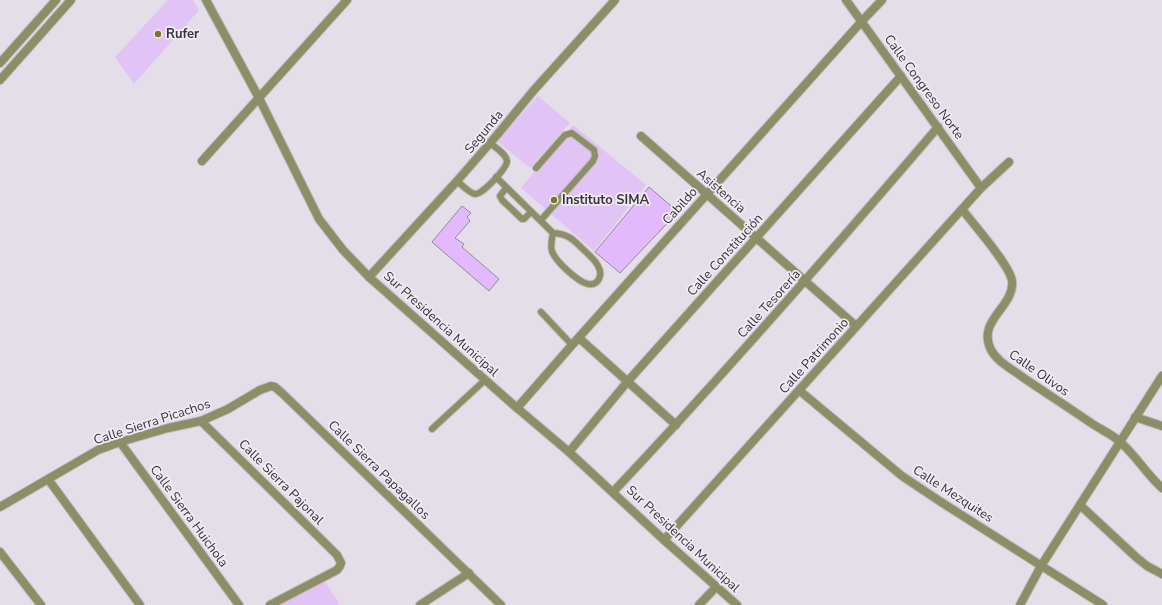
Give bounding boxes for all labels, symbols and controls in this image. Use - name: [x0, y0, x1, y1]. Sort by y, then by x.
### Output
- place label: Rufer: [166, 25, 200, 43]
- marker: Rufer: [153, 29, 163, 39]
- street label: Calle Congreso Norte: [880, 31, 968, 143]
- street label: Segunda: [460, 106, 508, 158]
- street label: Asistencia: [693, 165, 749, 217]
- street label: Cabildo: [658, 183, 702, 229]
- place label: Instituto SIMA: [562, 191, 649, 209]
- marker: Instituto SIMA: [549, 195, 559, 205]
- street label: Calle Constitución: [683, 210, 767, 300]
- street label: Calle Tesorería: [733, 266, 805, 342]
- street label: Sur Presidencia Municipal: [379, 267, 503, 381]
- street label: Calle Patrimonio: [775, 314, 853, 398]
- street label: Calle Olivos: [1005, 345, 1073, 401]
- street label: Calle Sierra Picachos: [91, 395, 213, 449]
- street label: Calle Sierra Papagallos: [324, 416, 434, 524]
- street label: Calle Sierra Pajonal: [234, 435, 328, 529]
- street label: Calle Sierra Huichola: [146, 461, 232, 571]
- street label: Calle Mezquites: [909, 461, 997, 527]
- street label: Sur Presidencia Municipal: [622, 481, 744, 597]

